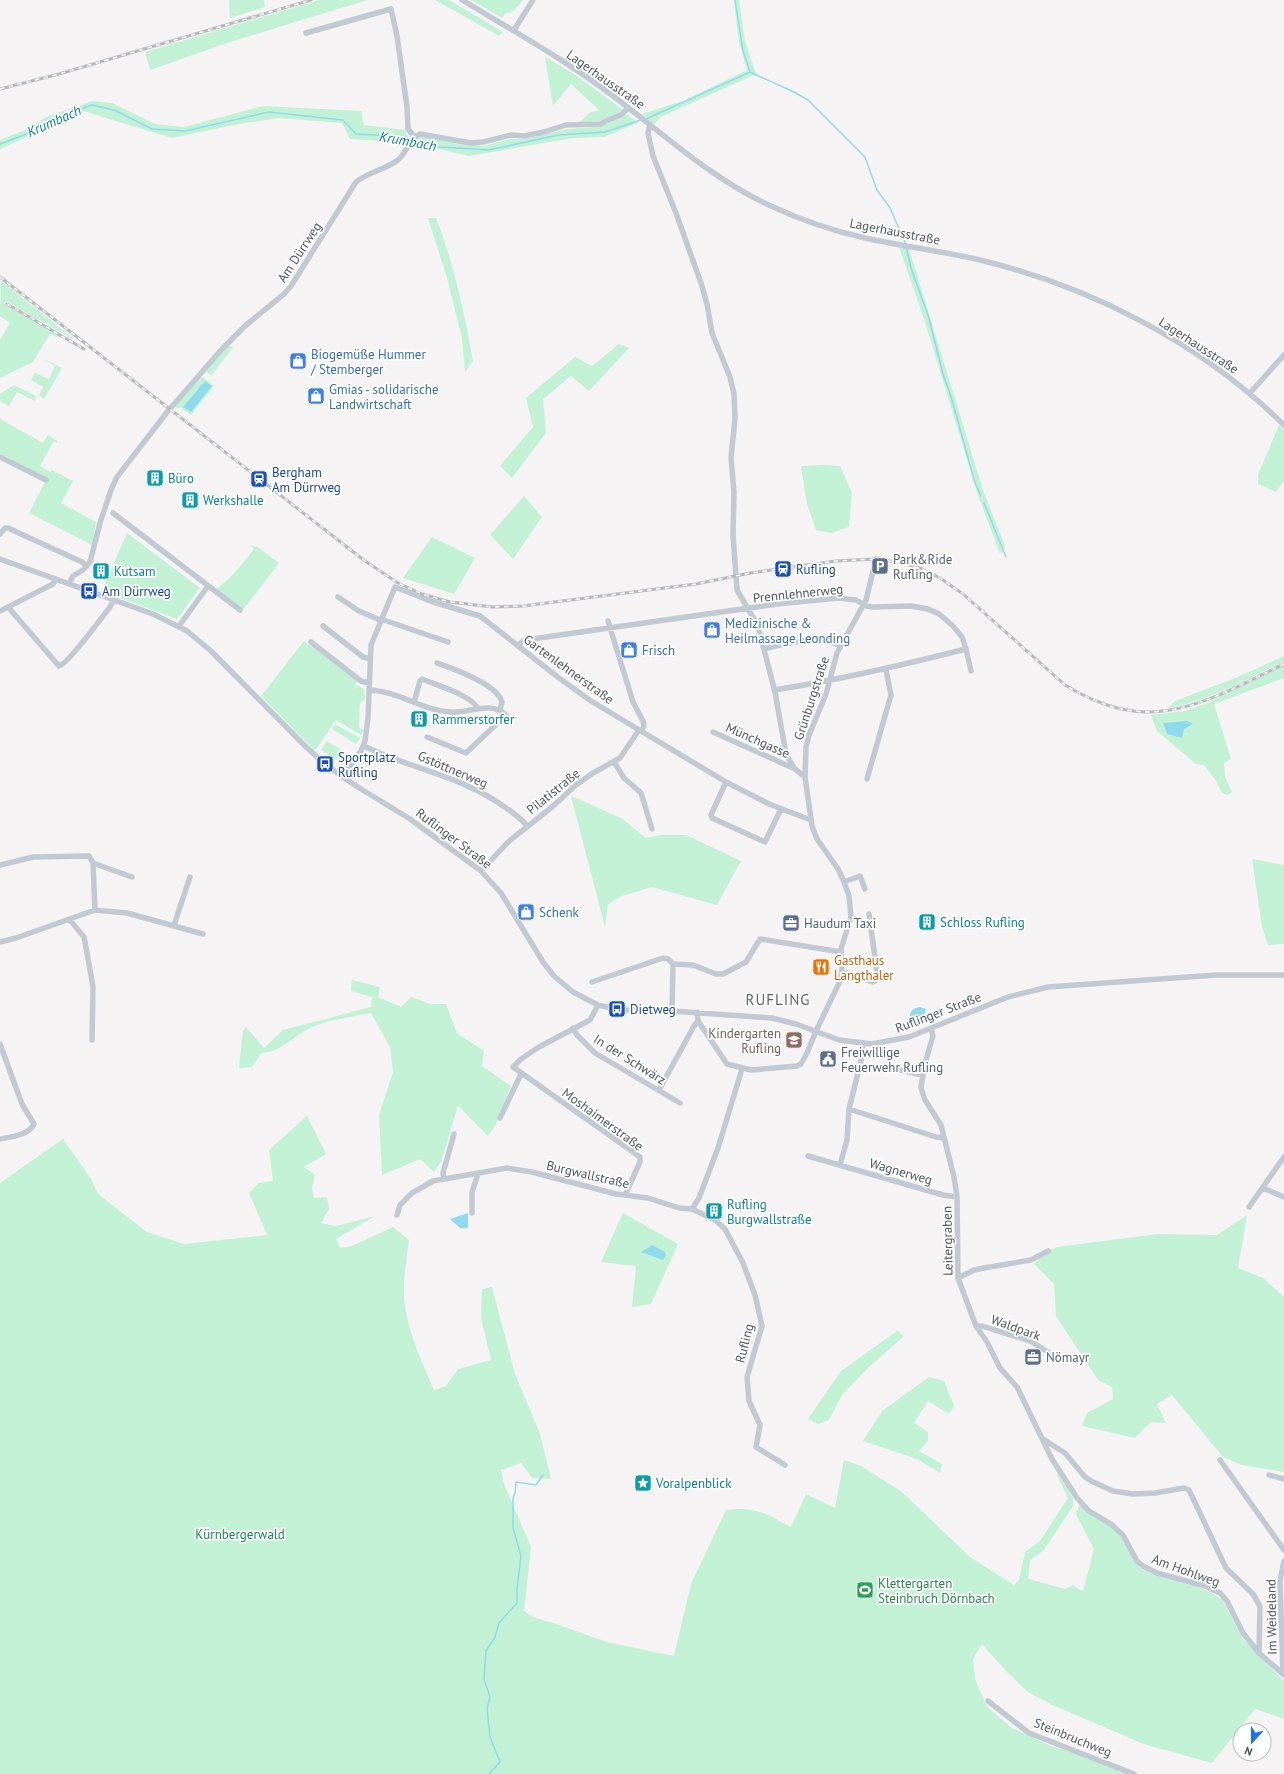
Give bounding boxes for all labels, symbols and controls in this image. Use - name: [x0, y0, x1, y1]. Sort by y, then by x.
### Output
- street label: Lagerhausstraße: [563, 46, 648, 113]
- water label: Krumbach: [24, 101, 84, 141]
- water label: Krumbach: [378, 127, 438, 155]
- street label: Lagerhausstraße: [848, 214, 942, 249]
- street label: Am Dürrweg: [274, 219, 325, 286]
- street label: Lagerhausstraße: [1156, 313, 1242, 378]
- place label: Biogemüße Hummer / Stemberger: [310, 346, 426, 378]
- shop icon: Biogemüße Hummer / Stemberger: [288, 351, 308, 371]
- place label: Gmias - solidarische Landwirtschaft: [329, 381, 439, 413]
- shop icon: Gmias - solidarische Landwirtschaft: [306, 386, 326, 406]
- place label: Bergham Am Dürrweg: [272, 464, 341, 496]
- building icon: Büro: [145, 468, 165, 488]
- station icon: Bergham Am Dürrweg: [249, 469, 269, 489]
- place label: Büro: [168, 470, 194, 487]
- building icon: Werkshalle: [180, 490, 200, 510]
- place label: Werkshalle: [203, 492, 264, 509]
- place label: Park&Ride Rufling: [893, 551, 952, 583]
- parking icon: Park&Ride Rufling: [870, 556, 890, 576]
- station icon: Rufling: [773, 559, 793, 579]
- building icon: Kutsam: [91, 561, 111, 581]
- place label: Rufling: [796, 561, 836, 578]
- place label: Kutsam: [114, 563, 155, 580]
- street label: Prennlehnerweg: [752, 580, 844, 607]
- bus stop icon: Am Dürrweg: [79, 581, 99, 601]
- place label: Am Dürrweg: [102, 583, 171, 600]
- place label: Medizinische & Heilmassage Leonding: [725, 615, 850, 647]
- shop icon: Medizinische & Heilmassage Leonding: [702, 620, 722, 640]
- street label: Gartenlehnerstraße: [520, 631, 617, 708]
- shop icon: Frisch: [619, 640, 639, 660]
- place label: Frisch: [642, 642, 675, 659]
- street label: Grünburgstraße: [790, 654, 833, 742]
- building icon: Rammerstorfer: [409, 709, 429, 729]
- place label: Rammerstorfer: [432, 711, 515, 728]
- street label: Münchgasse: [723, 719, 792, 762]
- street label: Gstöttnerweg: [415, 747, 490, 792]
- place label: Sportplatz Rufling: [338, 749, 396, 781]
- bus stop icon: Sportplatz Rufling: [315, 754, 335, 774]
- street label: Pilatistraße: [523, 765, 584, 818]
- street label: Ruflinger Straße: [412, 804, 495, 872]
- shop icon: Schenk: [516, 902, 536, 922]
- place label: Schenk: [539, 904, 580, 921]
- building icon: Schloss Rufling: [917, 912, 937, 932]
- office icon: Haudum Taxi: [781, 913, 801, 933]
- place label: Schloss Rufling: [940, 914, 1025, 931]
- place label: Haudum Taxi: [804, 915, 876, 932]
- place label: Gasthaus Langthaler: [834, 952, 894, 984]
- restaurant icon: Gasthaus Langthaler: [811, 957, 831, 977]
- street label: Ruflinger Straße: [893, 988, 984, 1037]
- district label: RUFLING: [746, 990, 810, 1009]
- bus stop icon: Dietweg: [607, 999, 627, 1019]
- place label: Dietweg: [630, 1001, 676, 1018]
- place label: Kindergarten Rufling: [708, 1025, 781, 1057]
- street label: In der Schwärz: [590, 1030, 669, 1088]
- school or university icon: Kindergarten Rufling: [784, 1030, 804, 1050]
- place label: Freiwillige Feuerwehr Rufling: [841, 1044, 943, 1076]
- public building icon: Freiwillige Feuerwehr Rufling: [818, 1049, 838, 1069]
- street label: Moshaimerstraße: [559, 1084, 647, 1155]
- street label: Wagnerweg: [867, 1154, 934, 1189]
- street label: Burgwallstraße: [545, 1157, 631, 1192]
- place label: Rufling Burgwallstraße: [727, 1196, 812, 1228]
- building icon: Rufling Burgwallstraße: [704, 1201, 724, 1221]
- street label: Leitergraben: [938, 1206, 957, 1276]
- street label: Waldpark: [989, 1311, 1044, 1345]
- street label: Rufling: [731, 1322, 758, 1364]
- office icon: Nömayr: [1023, 1347, 1043, 1367]
- place label: Nömayr: [1046, 1349, 1090, 1366]
- place icon: Voralpenblick: [633, 1473, 653, 1493]
- place label: Voralpenblick: [655, 1475, 732, 1492]
- park label: Kürnbergerwald: [195, 1526, 285, 1543]
- street label: Am Hohlweg: [1150, 1550, 1222, 1591]
- place label: Klettergarten Steinbruch Dörnbach: [878, 1575, 995, 1607]
- street label: Im Weideland: [1262, 1579, 1281, 1655]
- sports icon: Klettergarten Steinbruch Dörnbach: [855, 1580, 875, 1600]
- street label: Steinbruchweg: [1031, 1714, 1114, 1761]
- north arrow: [1232, 1722, 1272, 1762]
- text: N: [1243, 1744, 1254, 1759]

